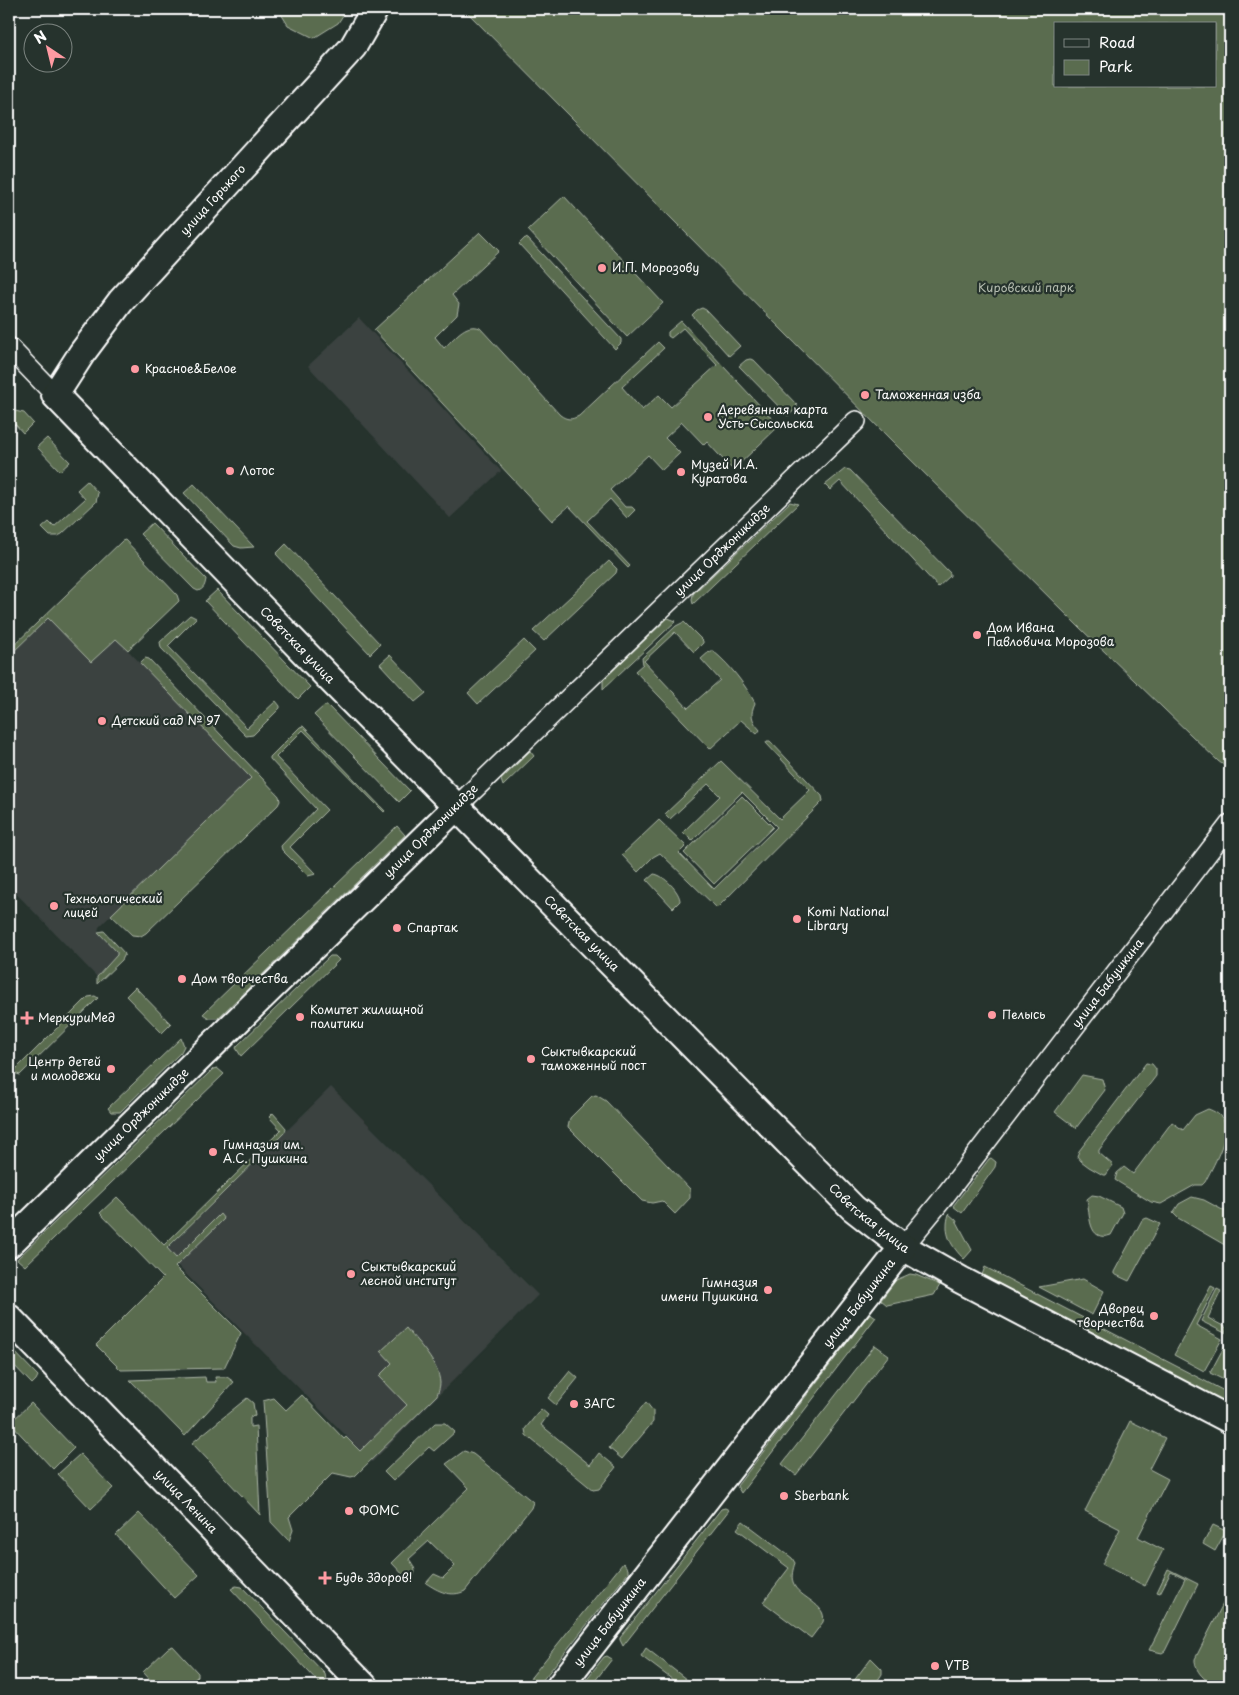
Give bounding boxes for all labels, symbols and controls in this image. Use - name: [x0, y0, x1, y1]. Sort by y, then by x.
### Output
- north arrow: [22, 22, 72, 72]
- legend: [1054, 22, 1216, 88]
- text: N: [30, 25, 51, 49]
- text: Road: [1099, 30, 1135, 53]
- text: Park: [1099, 54, 1133, 77]
- street label: улица Горького: [175, 160, 249, 239]
- place label: И.П. Морозову: [612, 258, 699, 276]
- marker: И.П. Морозову: [596, 262, 608, 274]
- park label: Кировский парк: [978, 278, 1075, 296]
- place label: Красное&Белое: [145, 359, 237, 377]
- marker: Красное&Белое: [129, 363, 141, 375]
- place label: Таможенная изба: [875, 385, 981, 403]
- marker: Таможенная изба: [859, 389, 871, 401]
- place label: Деревянная карта Усть-Сысольска: [717, 400, 829, 432]
- marker: Деревянная карта Усть-Сысольска: [702, 411, 714, 423]
- place label: Музей И.А. Куратова: [691, 455, 758, 487]
- place label: Лотос: [240, 461, 275, 479]
- marker: Лотос: [224, 465, 236, 477]
- marker: Музей И.А. Куратова: [675, 466, 687, 478]
- street label: улица Орджоникидзе: [670, 499, 774, 600]
- street label: Советская улица: [256, 602, 340, 687]
- place label: Дом Ивана Павловича Морозова: [986, 618, 1115, 650]
- marker: Дом Ивана Павловича Морозова: [971, 629, 983, 641]
- place label: Детский сад № 97: [111, 711, 221, 729]
- marker: Детский сад № 97: [96, 715, 108, 727]
- street label: улица Орджоникидзе: [379, 779, 482, 881]
- place label: Технологический лицей: [63, 889, 163, 921]
- street label: Советская улица: [540, 891, 624, 975]
- marker: Технологический лицей: [48, 900, 60, 912]
- place label: Komi National Library: [807, 902, 889, 934]
- marker: Komi National Library: [791, 913, 803, 925]
- place label: Спартак: [407, 918, 459, 936]
- marker: Спартак: [391, 922, 403, 934]
- street label: улица Бабушкина: [1067, 934, 1147, 1031]
- place label: Дом творчества: [191, 969, 288, 987]
- marker: Дом творчества: [176, 973, 188, 985]
- place label: Комитет жилищной политики: [310, 1000, 424, 1032]
- place label: Пелысь: [1002, 1005, 1045, 1023]
- place label: МеркуриМед: [38, 1008, 115, 1026]
- marker: Пелысь: [986, 1009, 998, 1021]
- marker: МеркуриМед: [20, 1011, 34, 1025]
- marker: Комитет жилищной политики: [294, 1011, 306, 1023]
- place label: Сыктывкарский таможенный пост: [541, 1042, 646, 1074]
- place label: Центр детей и молодежи: [28, 1052, 101, 1084]
- marker: Сыктывкарский таможенный пост: [525, 1053, 537, 1065]
- street label: улица Орджоникидзе: [89, 1063, 193, 1165]
- marker: Центр детей и молодежи: [105, 1063, 117, 1075]
- place label: Гимназия им. А.С. Пушкина: [223, 1135, 308, 1167]
- marker: Гимназия им. А.С. Пушкина: [207, 1146, 219, 1158]
- street label: Советская улица: [825, 1179, 913, 1257]
- street label: улица Бабушкина: [818, 1254, 899, 1351]
- place label: Сыктывкарский лесной институт: [360, 1257, 457, 1289]
- marker: Сыктывкарский лесной институт: [345, 1268, 357, 1280]
- place label: Гимназия имени Пушкина: [661, 1273, 758, 1305]
- marker: Гимназия имени Пушкина: [762, 1284, 774, 1296]
- place label: Дворец творчества: [1077, 1299, 1144, 1331]
- marker: Дворец творчества: [1148, 1310, 1160, 1322]
- place label: ЗАГС: [583, 1394, 615, 1412]
- marker: ЗАГС: [568, 1398, 580, 1410]
- street label: улица Ленина: [151, 1465, 222, 1537]
- place label: Sberbank: [794, 1486, 849, 1504]
- marker: Sberbank: [778, 1490, 790, 1502]
- place label: ФОМС: [359, 1501, 400, 1519]
- marker: ФОМС: [343, 1505, 355, 1517]
- place label: Будь Здоров!: [335, 1568, 412, 1586]
- marker: Будь Здоров!: [319, 1572, 331, 1584]
- street label: улица Бабушкина: [569, 1573, 650, 1670]
- place label: VTB: [945, 1656, 969, 1674]
- marker: VTB: [929, 1660, 941, 1672]

